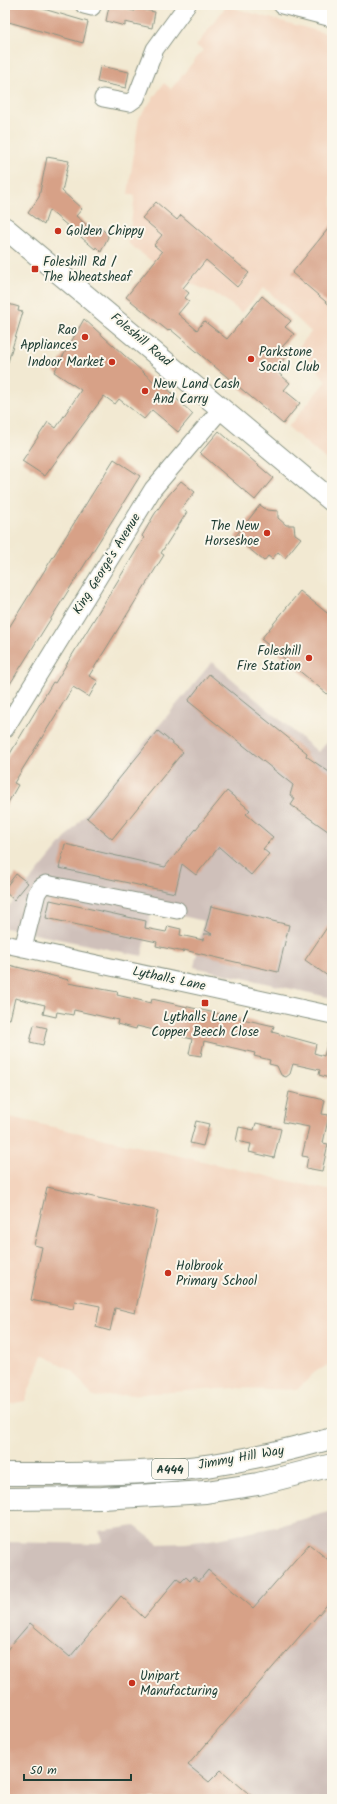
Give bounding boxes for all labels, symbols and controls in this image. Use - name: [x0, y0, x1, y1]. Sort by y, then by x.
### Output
- place label: Golden Chippy: [66, 221, 145, 242]
- marker: Golden Chippy: [53, 226, 63, 236]
- place label: Foleshill Rd / The Wheatsheaf: [43, 252, 133, 288]
- marker: Foleshill Rd / The Wheatsheaf: [30, 264, 40, 274]
- street label: Foleshill Road: [106, 308, 177, 372]
- place label: Rao Appliances: [20, 320, 77, 356]
- marker: Rao Appliances: [80, 332, 90, 342]
- place label: Parkstone Social Club: [259, 342, 319, 378]
- place label: Indoor Market: [28, 352, 105, 373]
- marker: Parkstone Social Club: [246, 354, 256, 364]
- marker: Indoor Market: [107, 357, 117, 367]
- place label: New Land Cash And Carry: [153, 374, 240, 410]
- marker: New Land Cash And Carry: [140, 386, 150, 396]
- street label: King George's Avenue: [67, 509, 147, 619]
- place label: The New Horseshoe: [204, 516, 259, 552]
- marker: The New Horseshoe: [262, 528, 272, 538]
- place label: Foleshill Fire Station: [237, 641, 301, 677]
- marker: Foleshill Fire Station: [304, 653, 314, 663]
- street label: Lythalls Lane: [130, 961, 208, 997]
- marker: Lythalls Lane / Copper Beech Close: [200, 998, 210, 1008]
- place label: Lythalls Lane / Copper Beech Close: [151, 1007, 259, 1043]
- place label: Holbrook Primary School: [176, 1256, 257, 1292]
- marker: Holbrook Primary School: [163, 1268, 173, 1278]
- street label: Jimmy Hill Way: [196, 1440, 287, 1476]
- road number: A444: [152, 1459, 188, 1479]
- place label: Unipart Manufacturing: [140, 1666, 218, 1702]
- marker: Unipart Manufacturing: [127, 1678, 137, 1688]
- scale bar: [24, 1756, 131, 1782]
- text: 50 m: [30, 1761, 57, 1780]

